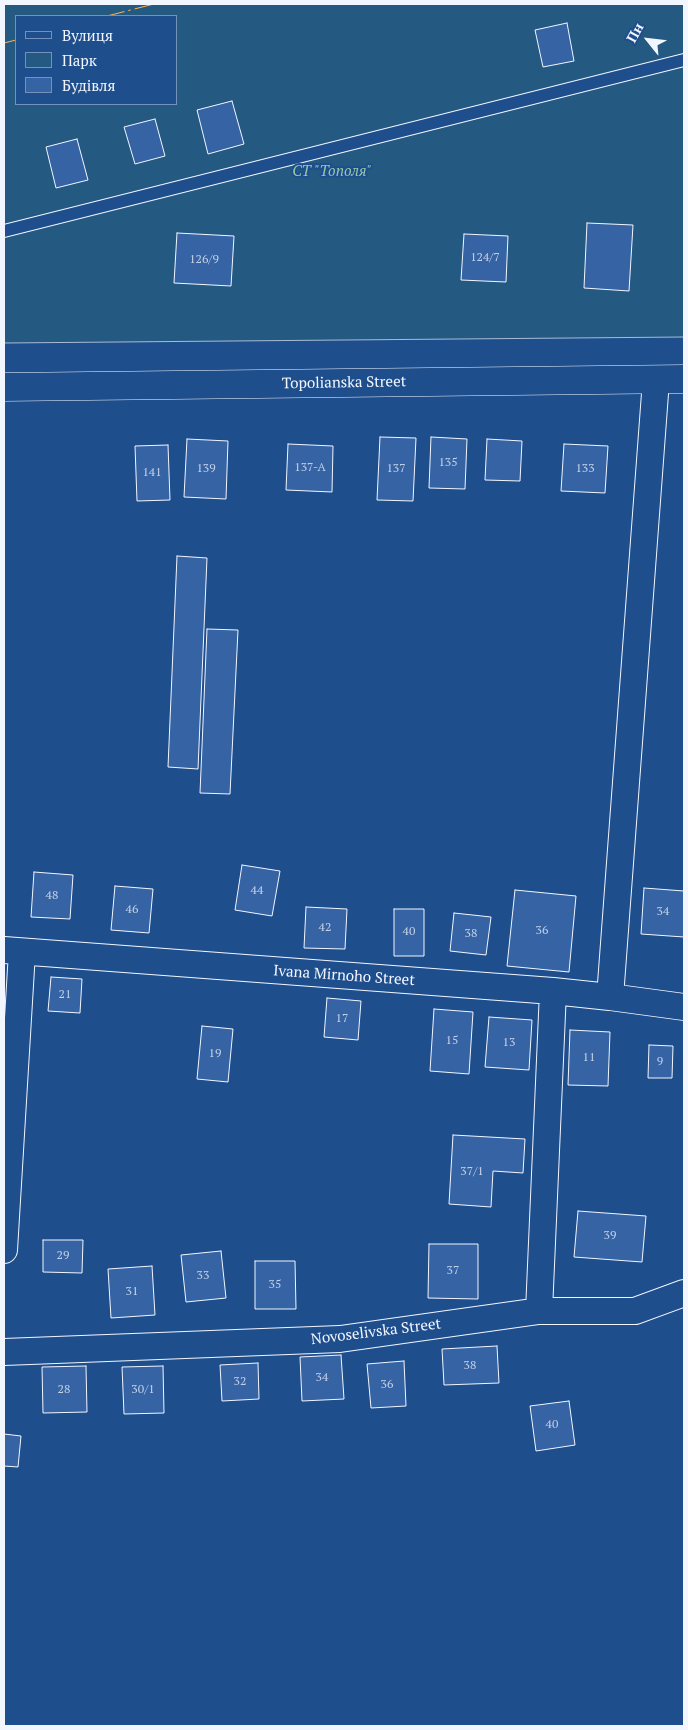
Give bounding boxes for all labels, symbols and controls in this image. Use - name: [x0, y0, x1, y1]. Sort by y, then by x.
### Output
- legend: [15, 15, 178, 105]
- north arrow: [623, 15, 673, 65]
- text: Пн: [621, 19, 648, 46]
- text: Вулиця: [62, 25, 113, 45]
- text: Парк: [62, 50, 97, 70]
- text: Будівля: [62, 75, 115, 95]
- park label: СТ "Тополя": [292, 163, 372, 181]
- house number: 124/7: [470, 251, 500, 265]
- house number: 126/9: [189, 253, 219, 267]
- street label: Topolianska Street: [282, 373, 406, 393]
- house number: 135: [438, 456, 458, 470]
- house number: 137-А: [294, 461, 326, 475]
- house number: 139: [196, 462, 216, 476]
- house number: 137: [386, 462, 406, 476]
- house number: 133: [575, 462, 595, 476]
- house number: 141: [142, 466, 162, 480]
- house number: 44: [251, 884, 263, 898]
- house number: 48: [46, 889, 58, 903]
- house number: 46: [126, 903, 138, 917]
- house number: 34: [657, 905, 669, 919]
- house number: 42: [319, 921, 331, 935]
- house number: 36: [536, 924, 548, 938]
- house number: 40: [403, 925, 415, 939]
- house number: 38: [465, 927, 477, 941]
- street label: Ivana Mirnoho Street: [273, 962, 415, 990]
- house number: 21: [59, 988, 71, 1002]
- house number: 17: [336, 1012, 348, 1026]
- house number: 15: [446, 1034, 458, 1048]
- house number: 13: [503, 1036, 515, 1050]
- house number: 19: [209, 1047, 221, 1061]
- house number: 11: [583, 1051, 595, 1065]
- house number: 9: [657, 1055, 663, 1069]
- house number: 37/1: [460, 1165, 484, 1179]
- house number: 39: [604, 1229, 616, 1243]
- house number: 29: [57, 1249, 69, 1263]
- house number: 37: [447, 1264, 459, 1278]
- house number: 33: [197, 1269, 209, 1283]
- house number: 35: [269, 1278, 281, 1292]
- house number: 31: [126, 1285, 138, 1299]
- street label: Novoselivska Street: [310, 1315, 442, 1349]
- house number: 38: [464, 1359, 476, 1373]
- house number: 34: [316, 1371, 328, 1385]
- house number: 32: [234, 1375, 246, 1389]
- house number: 36: [381, 1378, 393, 1392]
- house number: 28: [58, 1383, 70, 1397]
- house number: 30/1: [131, 1383, 155, 1397]
- house number: 40: [546, 1418, 558, 1432]

